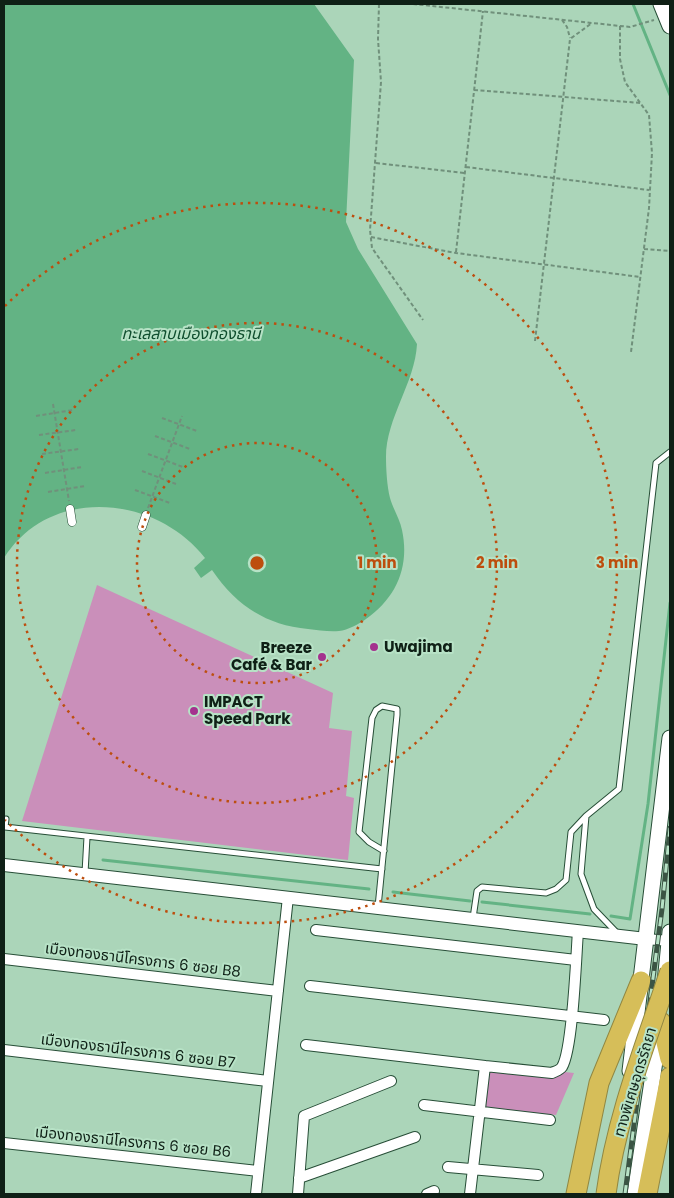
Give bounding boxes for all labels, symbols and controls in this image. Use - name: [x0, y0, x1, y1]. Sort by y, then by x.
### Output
- water label: ทะเลสาบเมืองทองธานี: [121, 322, 263, 345]
- text: 1 min: [357, 552, 397, 573]
- text: 2 min: [476, 552, 518, 573]
- text: 3 min: [596, 552, 638, 573]
- centre of rings: [248, 554, 266, 572]
- place label: Uwajima: [384, 636, 453, 657]
- place label: Breeze Café & Bar: [231, 637, 313, 675]
- marker: Uwajima: [368, 641, 380, 653]
- marker: Breeze Café & Bar: [316, 651, 328, 663]
- place label: IMPACT Speed Park: [204, 691, 291, 729]
- marker: IMPACT Speed Park: [188, 705, 200, 717]
- street label: เมืองทองธานีโครงการ 6 ซอย B8: [44, 937, 242, 982]
- street label: ทางพิเศษอุดรรัถยา: [608, 1024, 661, 1139]
- street label: เมืองทองธานีโครงการ 6 ซอย B7: [40, 1028, 237, 1073]
- street label: เมืองทองธานีโครงการ 6 ซอย B6: [34, 1121, 232, 1162]

